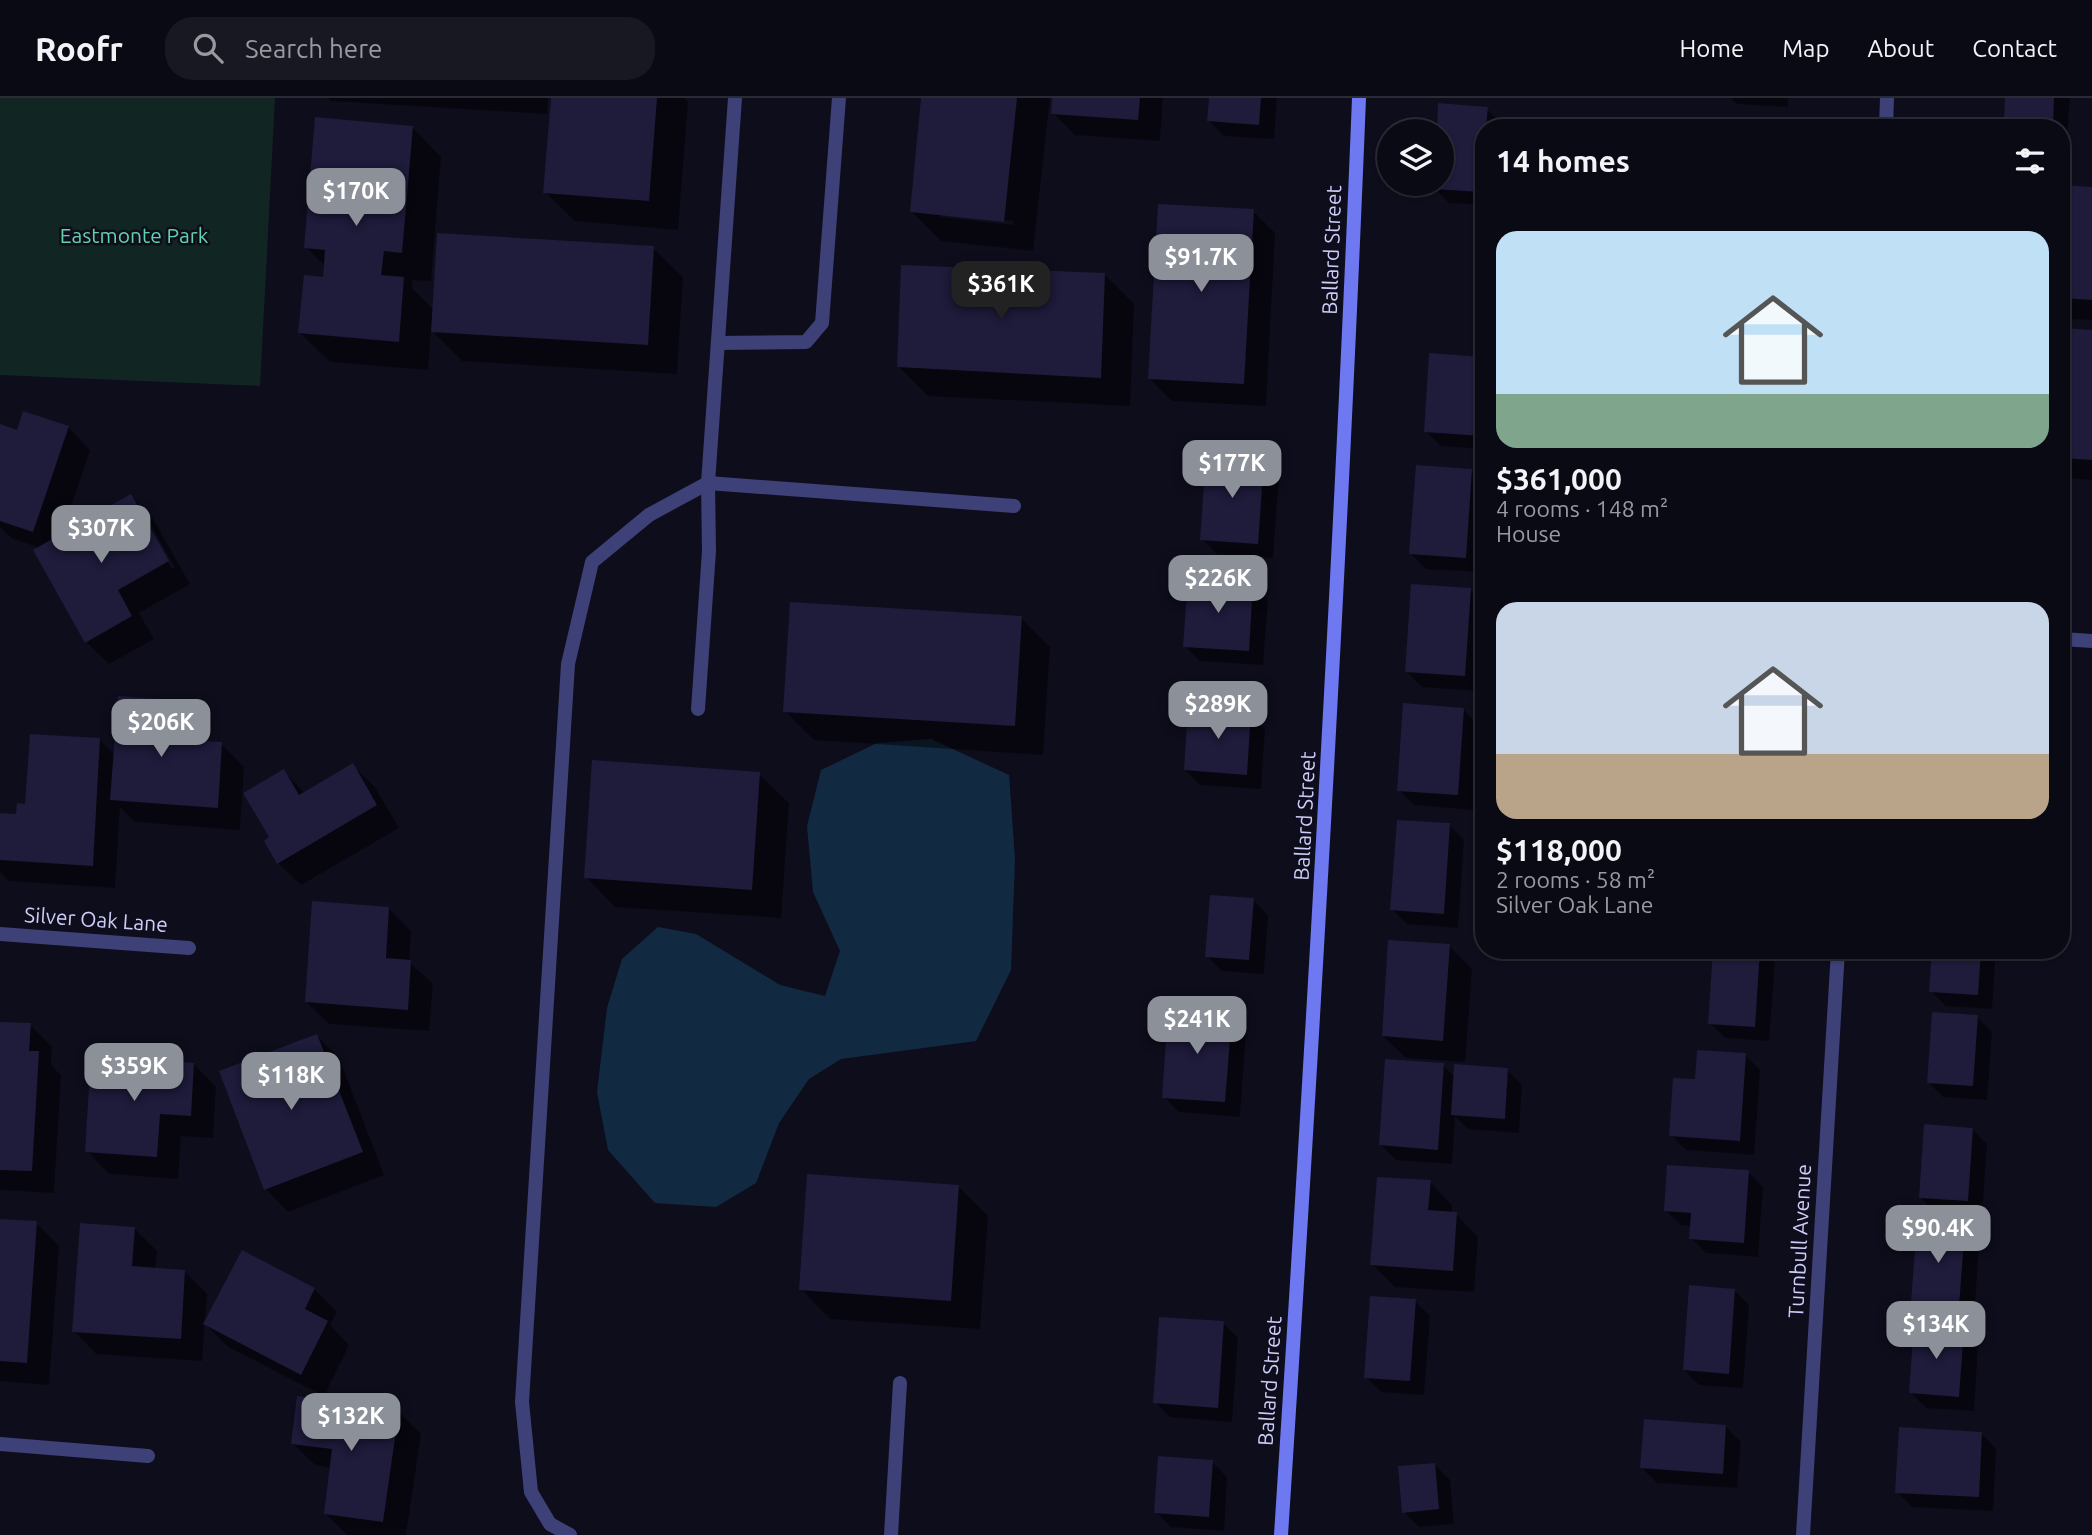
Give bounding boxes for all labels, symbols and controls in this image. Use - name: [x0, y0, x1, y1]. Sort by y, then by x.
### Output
- search box: [165, 17, 655, 80]
- icon: search: [189, 29, 227, 67]
- text: Roofr: [35, 30, 123, 67]
- text: Search here: [245, 34, 382, 63]
- text: Home: [1679, 35, 1744, 62]
- text: Map: [1782, 35, 1829, 62]
- text: About: [1867, 35, 1934, 62]
- text: Contact: [1972, 35, 2057, 62]
- map controls: [1377, 119, 1454, 196]
- button: layers: [1377, 119, 1454, 196]
- icon: filters: [2011, 142, 2049, 180]
- text: 14 homes: [1496, 144, 1630, 178]
- pin: $170K: [307, 169, 405, 228]
- text: $170K: [322, 178, 390, 203]
- street label: Ballard Street: [1317, 185, 1345, 315]
- park label: Eastmonte Park: [60, 223, 209, 247]
- pin: $91.7K: [1144, 234, 1258, 294]
- text: $91.7K: [1165, 244, 1237, 269]
- pin: $361K: [952, 262, 1050, 321]
- text: $361K: [967, 271, 1035, 296]
- icon: home: [1710, 277, 1836, 403]
- pin: $177K: [1183, 440, 1281, 500]
- text: $177K: [1198, 450, 1266, 475]
- text: $361,000: [1496, 462, 1622, 496]
- text: 4 rooms · 148 m²: [1496, 496, 1668, 521]
- pin: $307K: [52, 505, 150, 565]
- text: $307K: [67, 515, 135, 540]
- text: House: [1496, 521, 1561, 546]
- pin: $226K: [1169, 556, 1267, 615]
- text: $226K: [1184, 565, 1252, 590]
- icon: home: [1710, 648, 1836, 774]
- pin: $289K: [1169, 682, 1267, 741]
- text: $289K: [1184, 691, 1252, 716]
- pin: $206K: [112, 700, 210, 759]
- text: $206K: [127, 709, 195, 734]
- street label: Ballard Street: [1289, 751, 1319, 881]
- text: $118,000: [1496, 833, 1622, 867]
- text: 2 rooms · 58 m²: [1496, 867, 1655, 892]
- text: Silver Oak Lane: [1496, 892, 1653, 917]
- street label: Silver Oak Lane: [24, 902, 169, 936]
- pin: $241K: [1148, 996, 1246, 1056]
- text: $241K: [1163, 1006, 1231, 1031]
- pin: $359K: [85, 1044, 183, 1103]
- pin: $118K: [242, 1052, 340, 1112]
- text: $359K: [100, 1053, 168, 1078]
- text: $118K: [257, 1062, 325, 1087]
- street label: Turnbull Avenue: [1783, 1163, 1815, 1318]
- pin: $90.4K: [1881, 1206, 1995, 1265]
- text: $90.4K: [1902, 1215, 1974, 1240]
- pin: $134K: [1887, 1302, 1985, 1361]
- text: $134K: [1902, 1311, 1970, 1336]
- street label: Ballard Street: [1253, 1315, 1285, 1446]
- pin: $132K: [302, 1394, 400, 1453]
- text: $132K: [317, 1403, 385, 1428]

